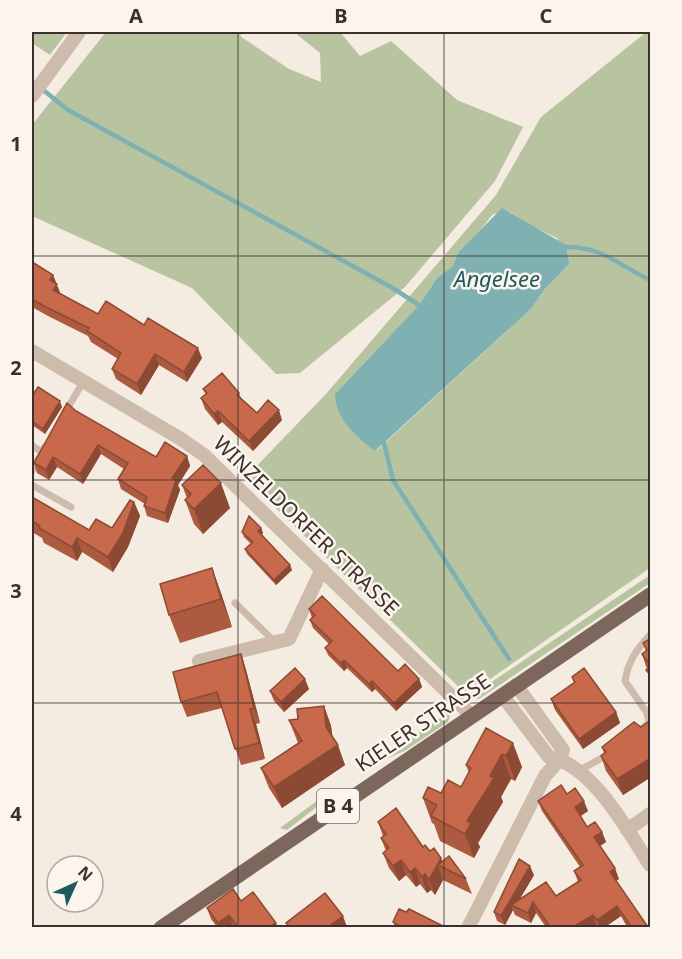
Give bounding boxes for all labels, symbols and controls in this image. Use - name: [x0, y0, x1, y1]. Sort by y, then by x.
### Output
- text: A: [129, 2, 143, 29]
- text: B: [334, 2, 348, 29]
- text: C: [540, 2, 553, 29]
- text: 1: [10, 130, 22, 157]
- water label: Angelsee: [452, 263, 540, 293]
- text: 2: [10, 354, 22, 381]
- street label: WINZELDORFER STRASSE: [208, 429, 405, 621]
- text: 3: [10, 577, 22, 604]
- street label: KIELER STRASSE: [349, 667, 496, 778]
- road number: B 4: [317, 789, 359, 823]
- text: 4: [10, 800, 22, 827]
- north arrow: [45, 854, 105, 914]
- text: N: [73, 861, 98, 886]

